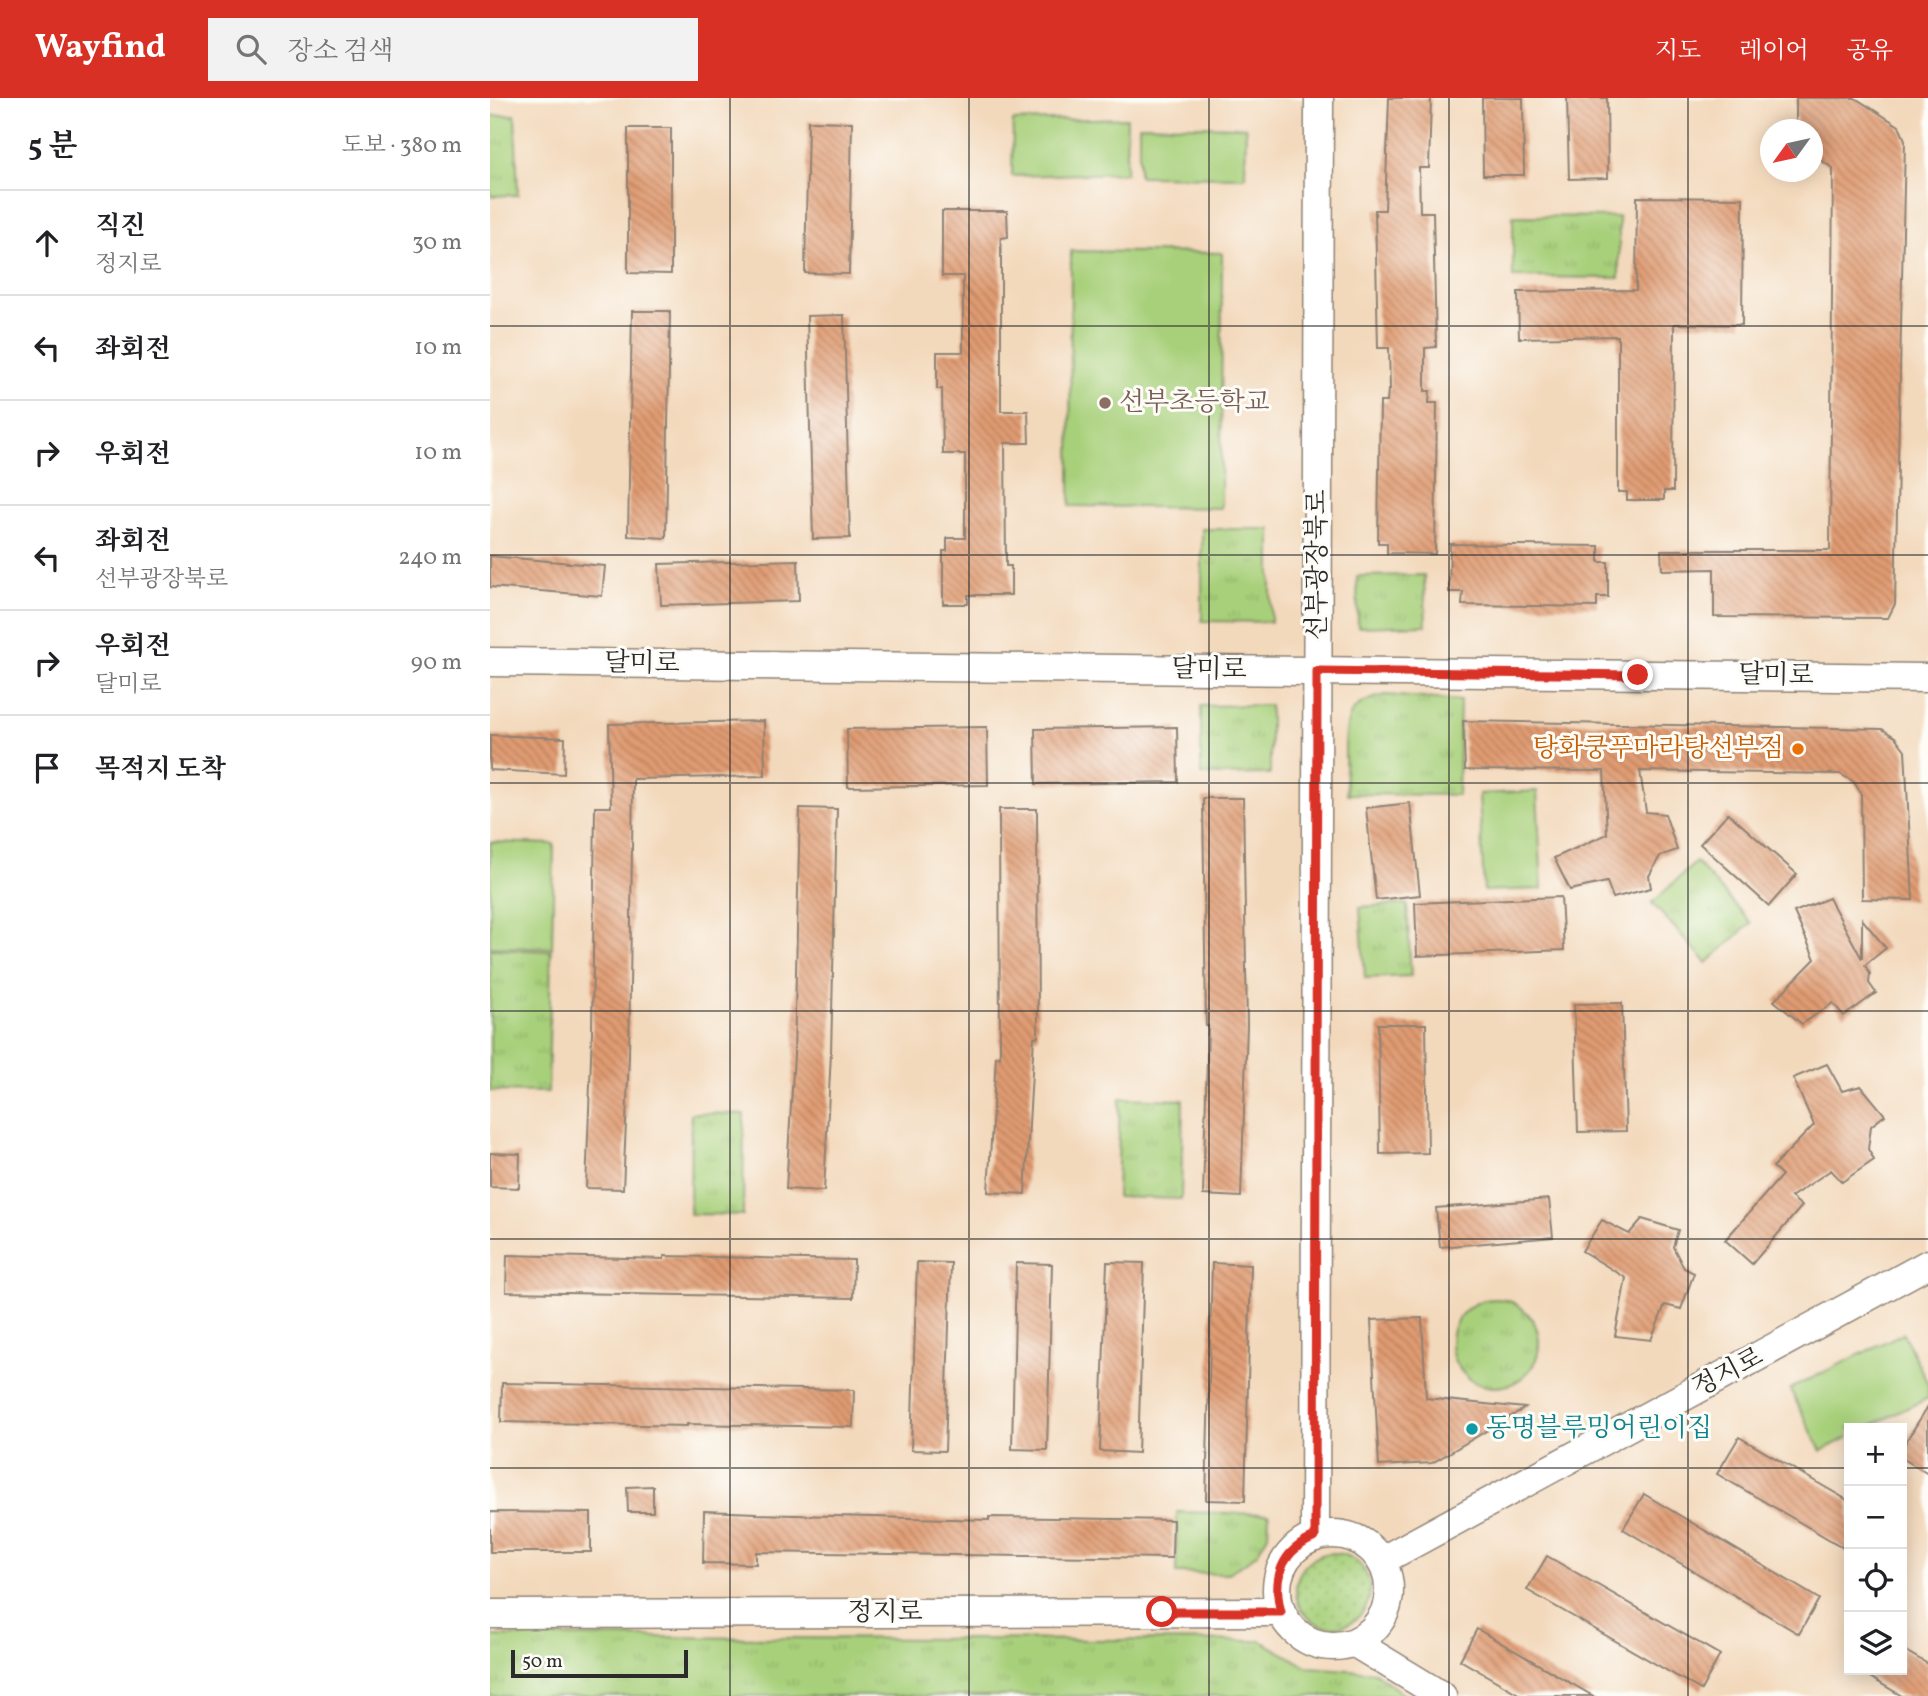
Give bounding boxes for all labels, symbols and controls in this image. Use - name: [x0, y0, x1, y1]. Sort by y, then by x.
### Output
- search box: [208, 18, 698, 81]
- text: Wayfind: [35, 26, 166, 72]
- icon: search: [232, 30, 270, 68]
- text: 장소 검색: [288, 34, 393, 70]
- text: 지도: [1655, 35, 1701, 69]
- text: 레이어: [1739, 35, 1809, 69]
- text: 공유: [1847, 35, 1893, 69]
- north arrow: [1760, 119, 1823, 182]
- text: 5 분: [28, 126, 77, 168]
- text: 도보 · 380 m: [342, 130, 462, 162]
- text: 직진: [95, 209, 145, 245]
- icon: ahead: [28, 224, 66, 262]
- text: 30 m: [412, 227, 462, 259]
- text: 정지로: [95, 249, 162, 281]
- icon: left: [28, 329, 66, 367]
- text: 좌회전: [95, 332, 170, 368]
- text: 10 m: [414, 332, 462, 364]
- place label: 선부초등학교: [1119, 385, 1270, 421]
- marker: 선부초등학교: [1097, 395, 1113, 411]
- icon: right: [28, 434, 66, 472]
- text: 우회전: [95, 437, 170, 473]
- text: 10 m: [414, 437, 462, 469]
- street label: 선부광장북로: [1300, 490, 1336, 640]
- text: 좌회전: [95, 524, 170, 560]
- icon: left: [28, 539, 66, 577]
- text: 240 m: [398, 542, 462, 574]
- text: 선부광장북로: [95, 564, 228, 596]
- text: 우회전: [95, 629, 170, 665]
- icon: right: [28, 644, 66, 682]
- street label: 달미로: [604, 645, 680, 683]
- text: 90 m: [411, 647, 462, 679]
- street label: 달미로: [1171, 651, 1247, 689]
- street label: 달미로: [1738, 657, 1814, 695]
- route end: [1622, 659, 1653, 690]
- text: 달미로: [95, 669, 162, 701]
- place label: 탕화쿵푸마라탕선부점: [1533, 731, 1784, 767]
- marker: 탕화쿵푸마라탕선부점: [1790, 741, 1806, 757]
- icon: arrive: [28, 749, 66, 787]
- text: 목적지 도착: [95, 752, 226, 788]
- street label: 정지로: [1686, 1339, 1770, 1407]
- place label: 동명블루밍어린이집: [1486, 1411, 1712, 1447]
- marker: 동명블루밍어린이집: [1464, 1421, 1480, 1437]
- map controls: [1844, 1423, 1907, 1675]
- button: +: [1844, 1423, 1907, 1486]
- button: −: [1844, 1486, 1907, 1549]
- button: locate: [1844, 1549, 1907, 1612]
- street label: 정지로: [847, 1595, 923, 1631]
- route start: [1146, 1596, 1177, 1627]
- button: layers: [1844, 1612, 1907, 1675]
- scale bar: [511, 1647, 688, 1679]
- text: 50 m: [522, 1649, 563, 1675]

